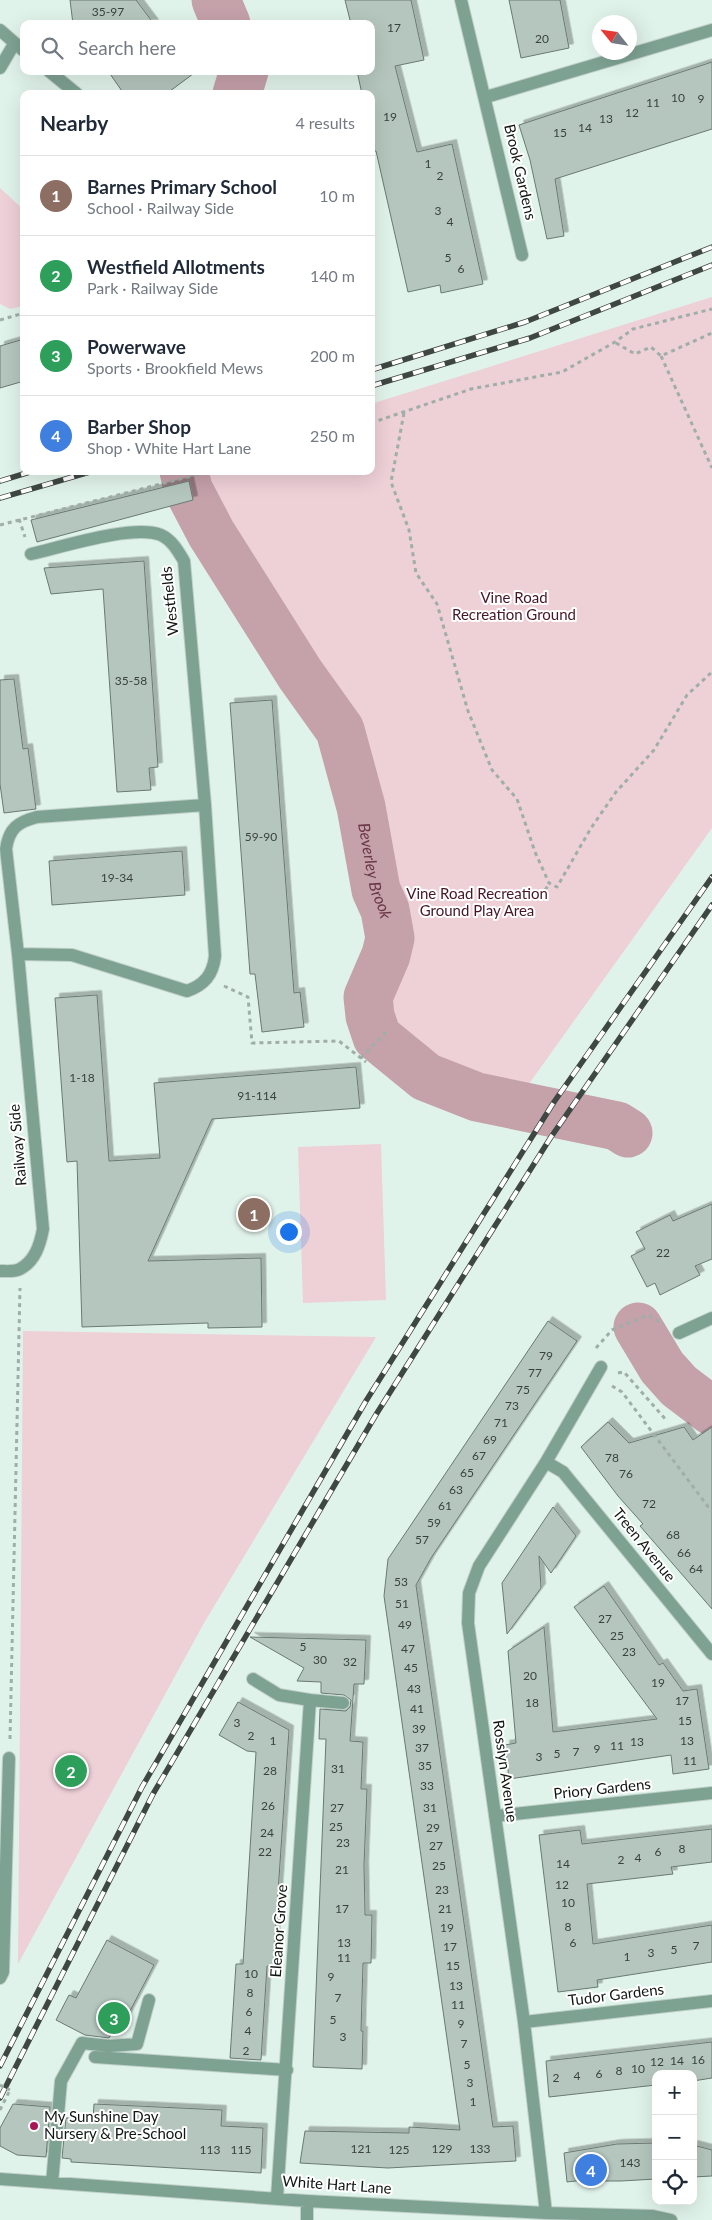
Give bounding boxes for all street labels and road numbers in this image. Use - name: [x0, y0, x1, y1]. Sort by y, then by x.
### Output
- street label: Brook Gardens: [501, 122, 541, 221]
- street label: Westfields: [156, 566, 182, 637]
- street label: Railway Side: [4, 1103, 30, 1187]
- street label: Treen Avenue: [610, 1504, 680, 1585]
- street label: Rosslyn Avenue: [490, 1719, 522, 1823]
- street label: Priory Gardens: [552, 1774, 651, 1802]
- street label: Eleanor Grove: [266, 1884, 290, 1978]
- street label: Tudor Gardens: [567, 1979, 665, 2009]
- street label: White Hart Lane: [282, 2171, 392, 2197]

